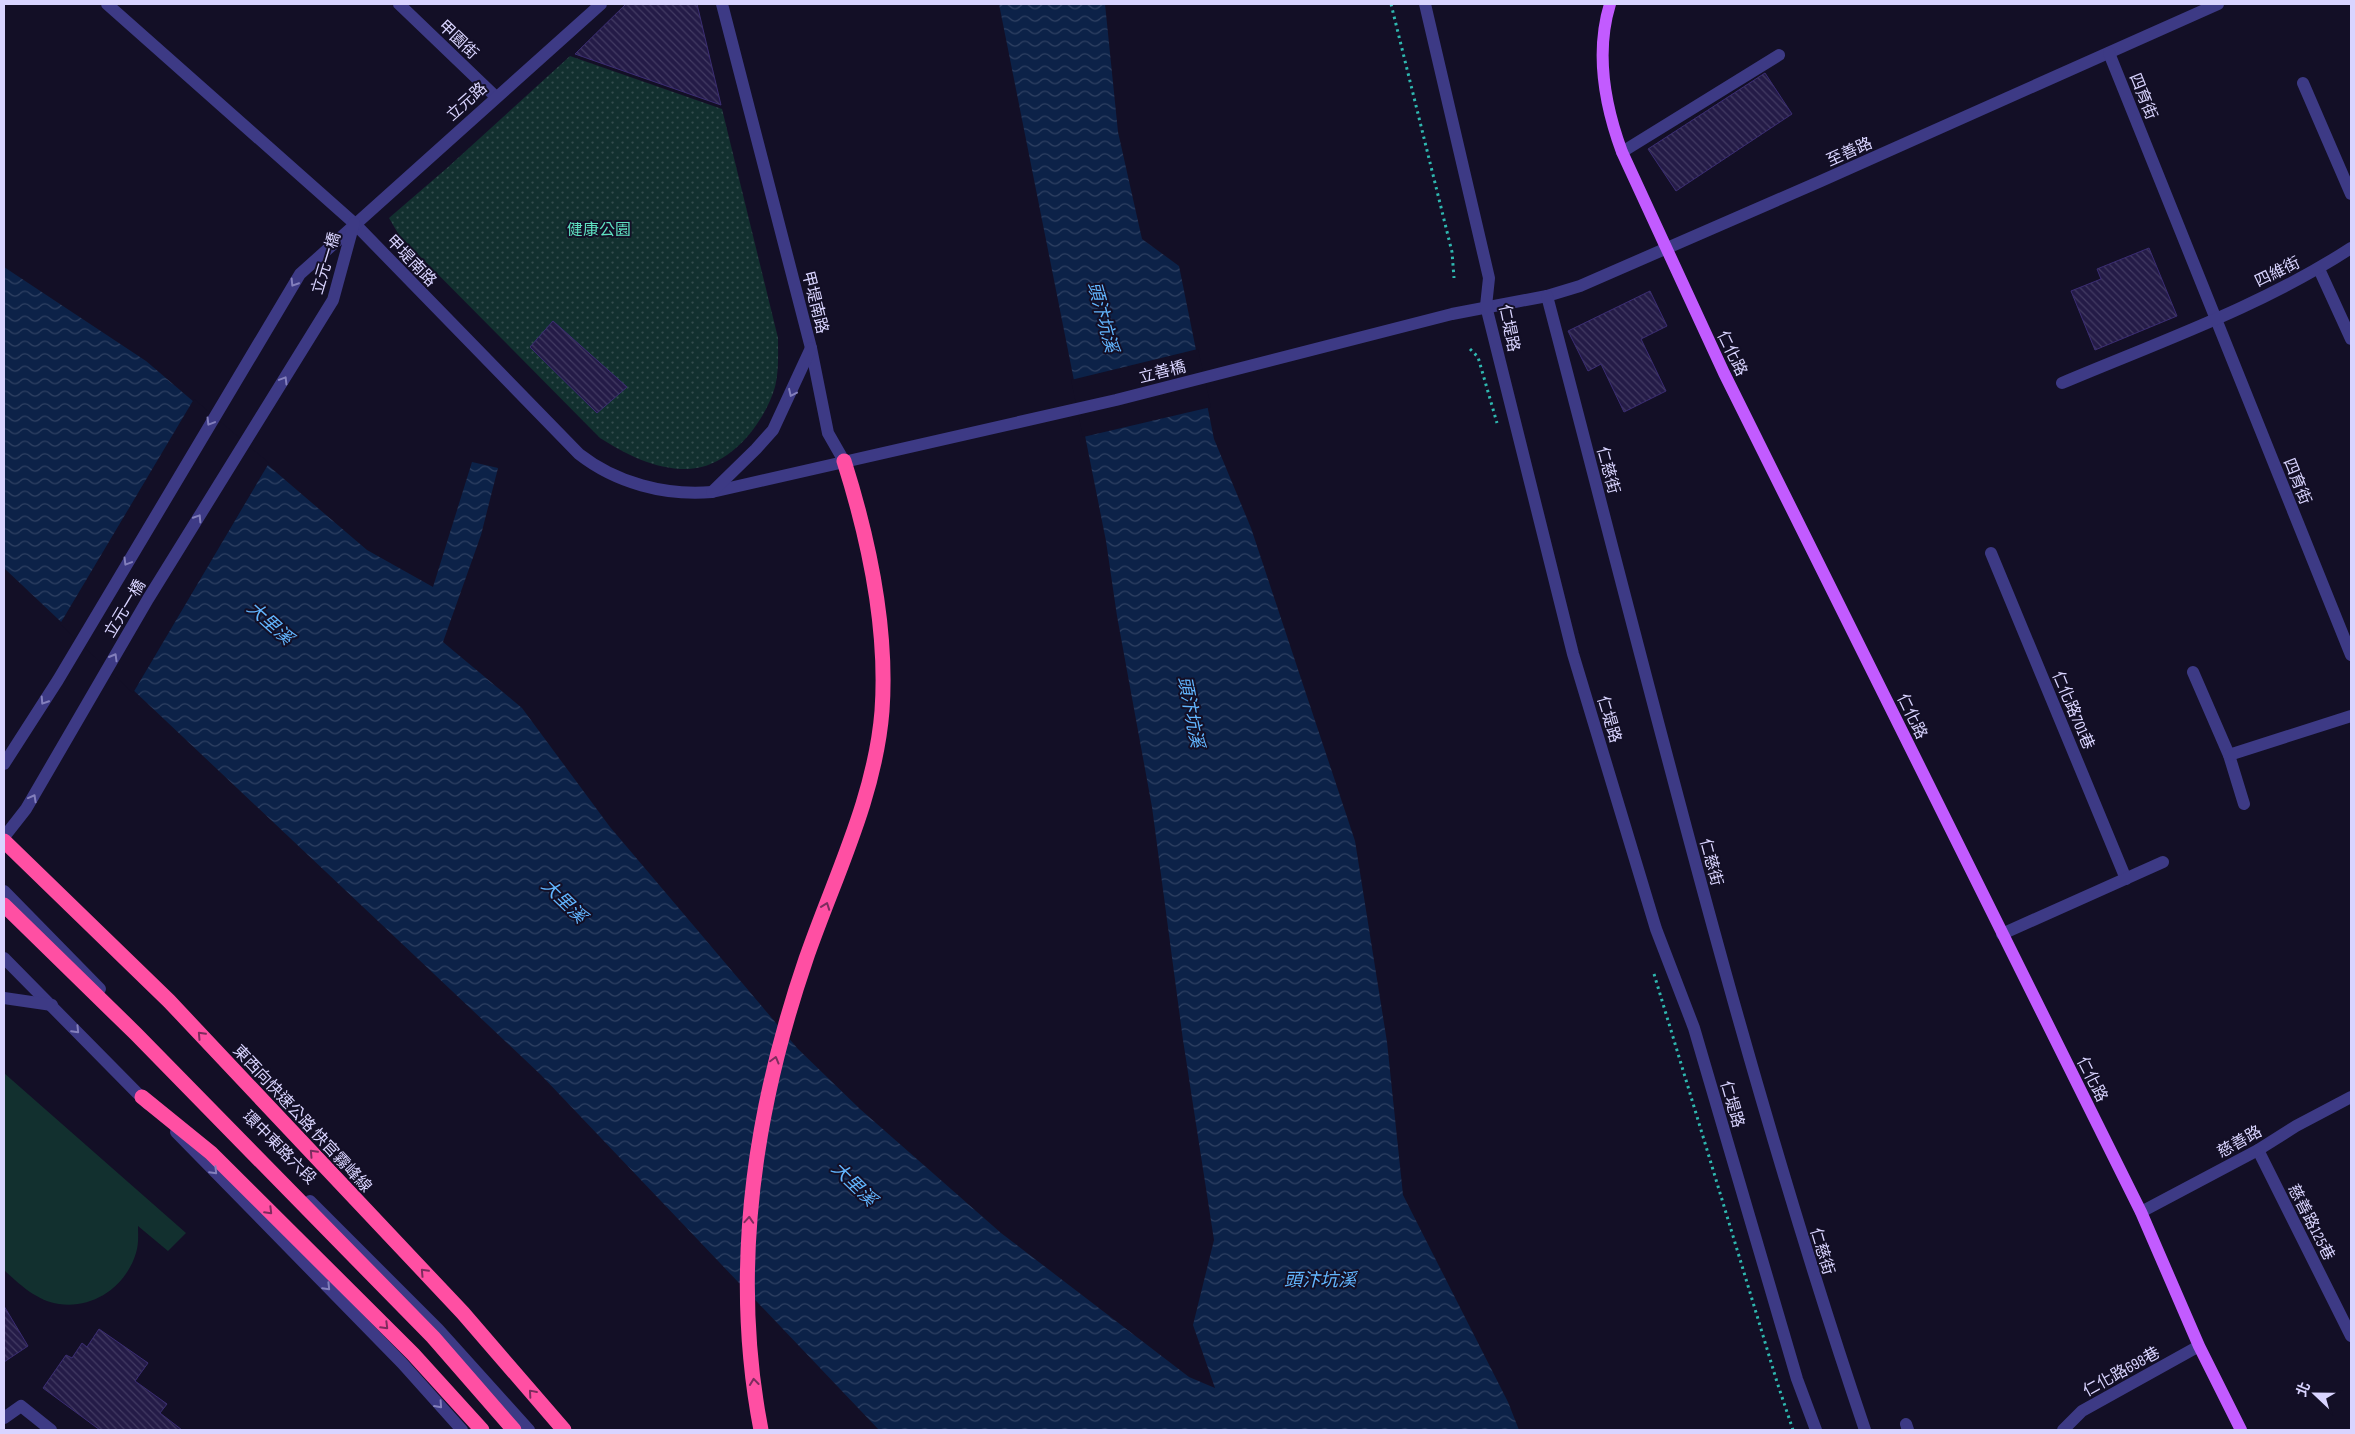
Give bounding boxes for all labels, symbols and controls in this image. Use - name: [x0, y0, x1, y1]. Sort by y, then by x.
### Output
- street label: 甲園街: [434, 17, 482, 64]
- street label: 四育街: [2125, 71, 2160, 122]
- street label: 立元路: [443, 79, 491, 125]
- street label: 至善路: [1824, 134, 1875, 171]
- park label: 健康公園: [567, 221, 631, 240]
- street label: 立元一橋: [308, 230, 345, 297]
- street label: 甲堤南路: [382, 231, 440, 291]
- street label: 四維街: [2252, 253, 2303, 291]
- street label: 甲堤南路: [798, 269, 832, 336]
- one-way arrow: [291, 278, 300, 287]
- water label: 頭汴坑溪: [1083, 280, 1123, 358]
- street label: 仁堤路: [1494, 303, 1523, 354]
- street label: 仁化路: [1713, 328, 1751, 379]
- street label: 立善橋: [1137, 357, 1188, 387]
- one-way arrow: [278, 377, 288, 386]
- one-way arrow: [787, 388, 798, 397]
- one-way arrow: [207, 417, 217, 426]
- street label: 仁慈街: [1592, 445, 1623, 496]
- street label: 四育街: [2279, 456, 2314, 507]
- one-way arrow: [192, 515, 201, 524]
- one-way arrow: [124, 557, 134, 566]
- street label: 立元一橋: [101, 576, 150, 641]
- water label: 大里溪: [243, 598, 299, 651]
- one-way arrow: [107, 653, 117, 662]
- street label: 仁化路701巷: [2048, 669, 2098, 753]
- water label: 頭汴坑溪: [1173, 675, 1208, 752]
- street label: 仁化路: [1893, 691, 1931, 742]
- street label: 仁堤路: [1592, 694, 1625, 745]
- one-way arrow: [41, 696, 50, 705]
- one-way arrow: [26, 794, 36, 803]
- street label: 仁慈街: [1695, 837, 1726, 888]
- water label: 大里溪: [537, 875, 593, 930]
- one-way arrow: [820, 902, 830, 910]
- one-way arrow: [70, 1024, 79, 1033]
- one-way arrow: [198, 1032, 207, 1041]
- street label: 東西向快速公路 快官霧峰線: [229, 1041, 375, 1197]
- street label: 仁化路: [2072, 1054, 2111, 1105]
- one-way arrow: [770, 1056, 780, 1064]
- street label: 仁堤路: [1716, 1079, 1747, 1130]
- street label: 環中東路六段: [238, 1107, 320, 1189]
- street label: 慈善路: [2214, 1122, 2265, 1162]
- one-way arrow: [310, 1150, 319, 1159]
- water label: 大里溪: [827, 1158, 883, 1213]
- one-way arrow: [208, 1165, 217, 1174]
- street label: 慈善路125巷: [2283, 1181, 2338, 1264]
- one-way arrow: [263, 1205, 272, 1214]
- one-way arrow: [744, 1216, 755, 1224]
- street label: 仁慈街: [1805, 1226, 1838, 1277]
- one-way arrow: [421, 1268, 430, 1277]
- water label: 頭汴坑溪: [1284, 1270, 1359, 1291]
- one-way arrow: [321, 1281, 330, 1290]
- one-way arrow: [379, 1320, 388, 1329]
- street label: 仁化路698巷: [2080, 1343, 2164, 1401]
- north arrow: [2290, 1369, 2340, 1419]
- one-way arrow: [749, 1378, 760, 1386]
- text: 北: [2293, 1380, 2314, 1399]
- one-way arrow: [529, 1390, 538, 1399]
- one-way arrow: [433, 1399, 442, 1408]

